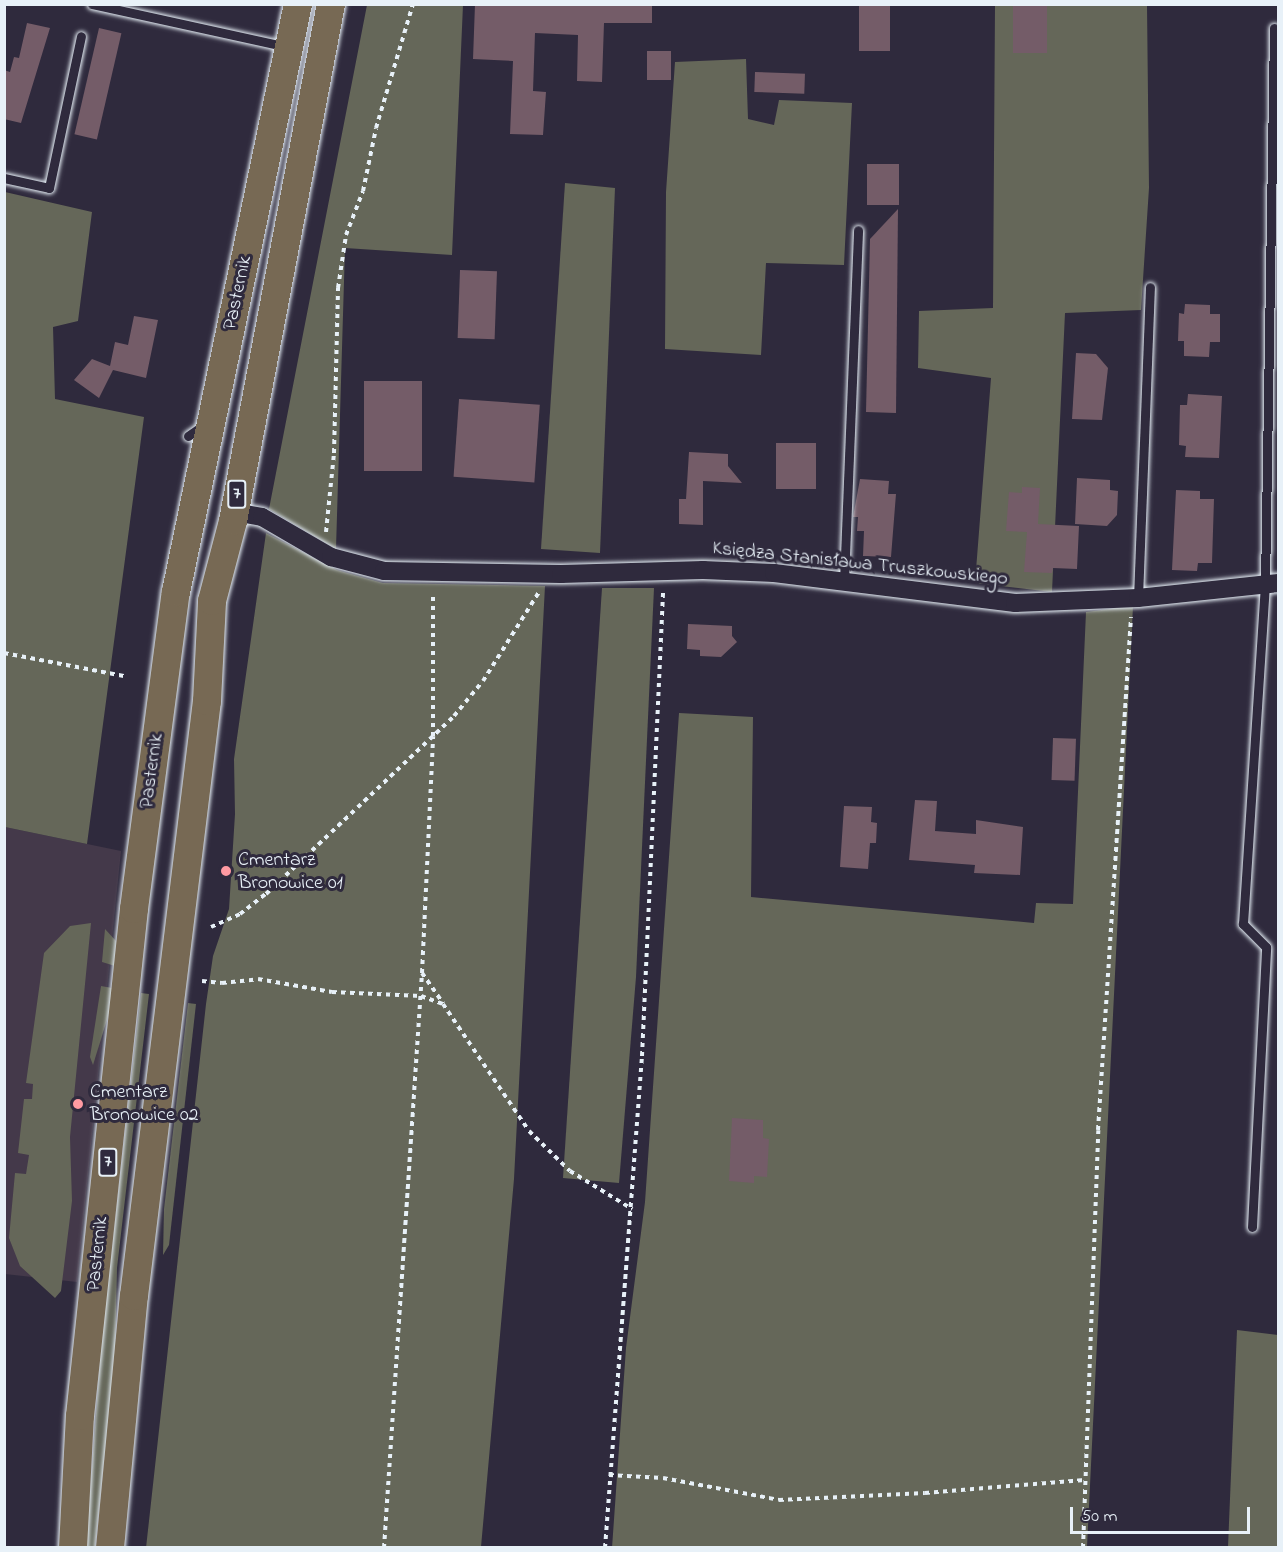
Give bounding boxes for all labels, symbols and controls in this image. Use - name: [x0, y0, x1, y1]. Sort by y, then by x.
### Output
- street label: Pasternik: [218, 254, 258, 332]
- road number: 7: [226, 479, 248, 509]
- street label: Księdza Stanisława Truszkowskiego: [711, 537, 1009, 591]
- street label: Pasternik: [135, 732, 169, 810]
- place label: Cmentarz Bronowice 01: [238, 848, 343, 895]
- marker: Cmentarz Bronowice 01: [219, 864, 233, 878]
- place label: Cmentarz Bronowice 02: [90, 1080, 198, 1127]
- marker: Cmentarz Bronowice 02: [71, 1097, 85, 1111]
- road number: 7: [98, 1147, 118, 1177]
- street label: Pasternik: [82, 1215, 114, 1293]
- scale bar: [1073, 1495, 1253, 1533]
- text: 50 m: [1081, 1504, 1118, 1530]

